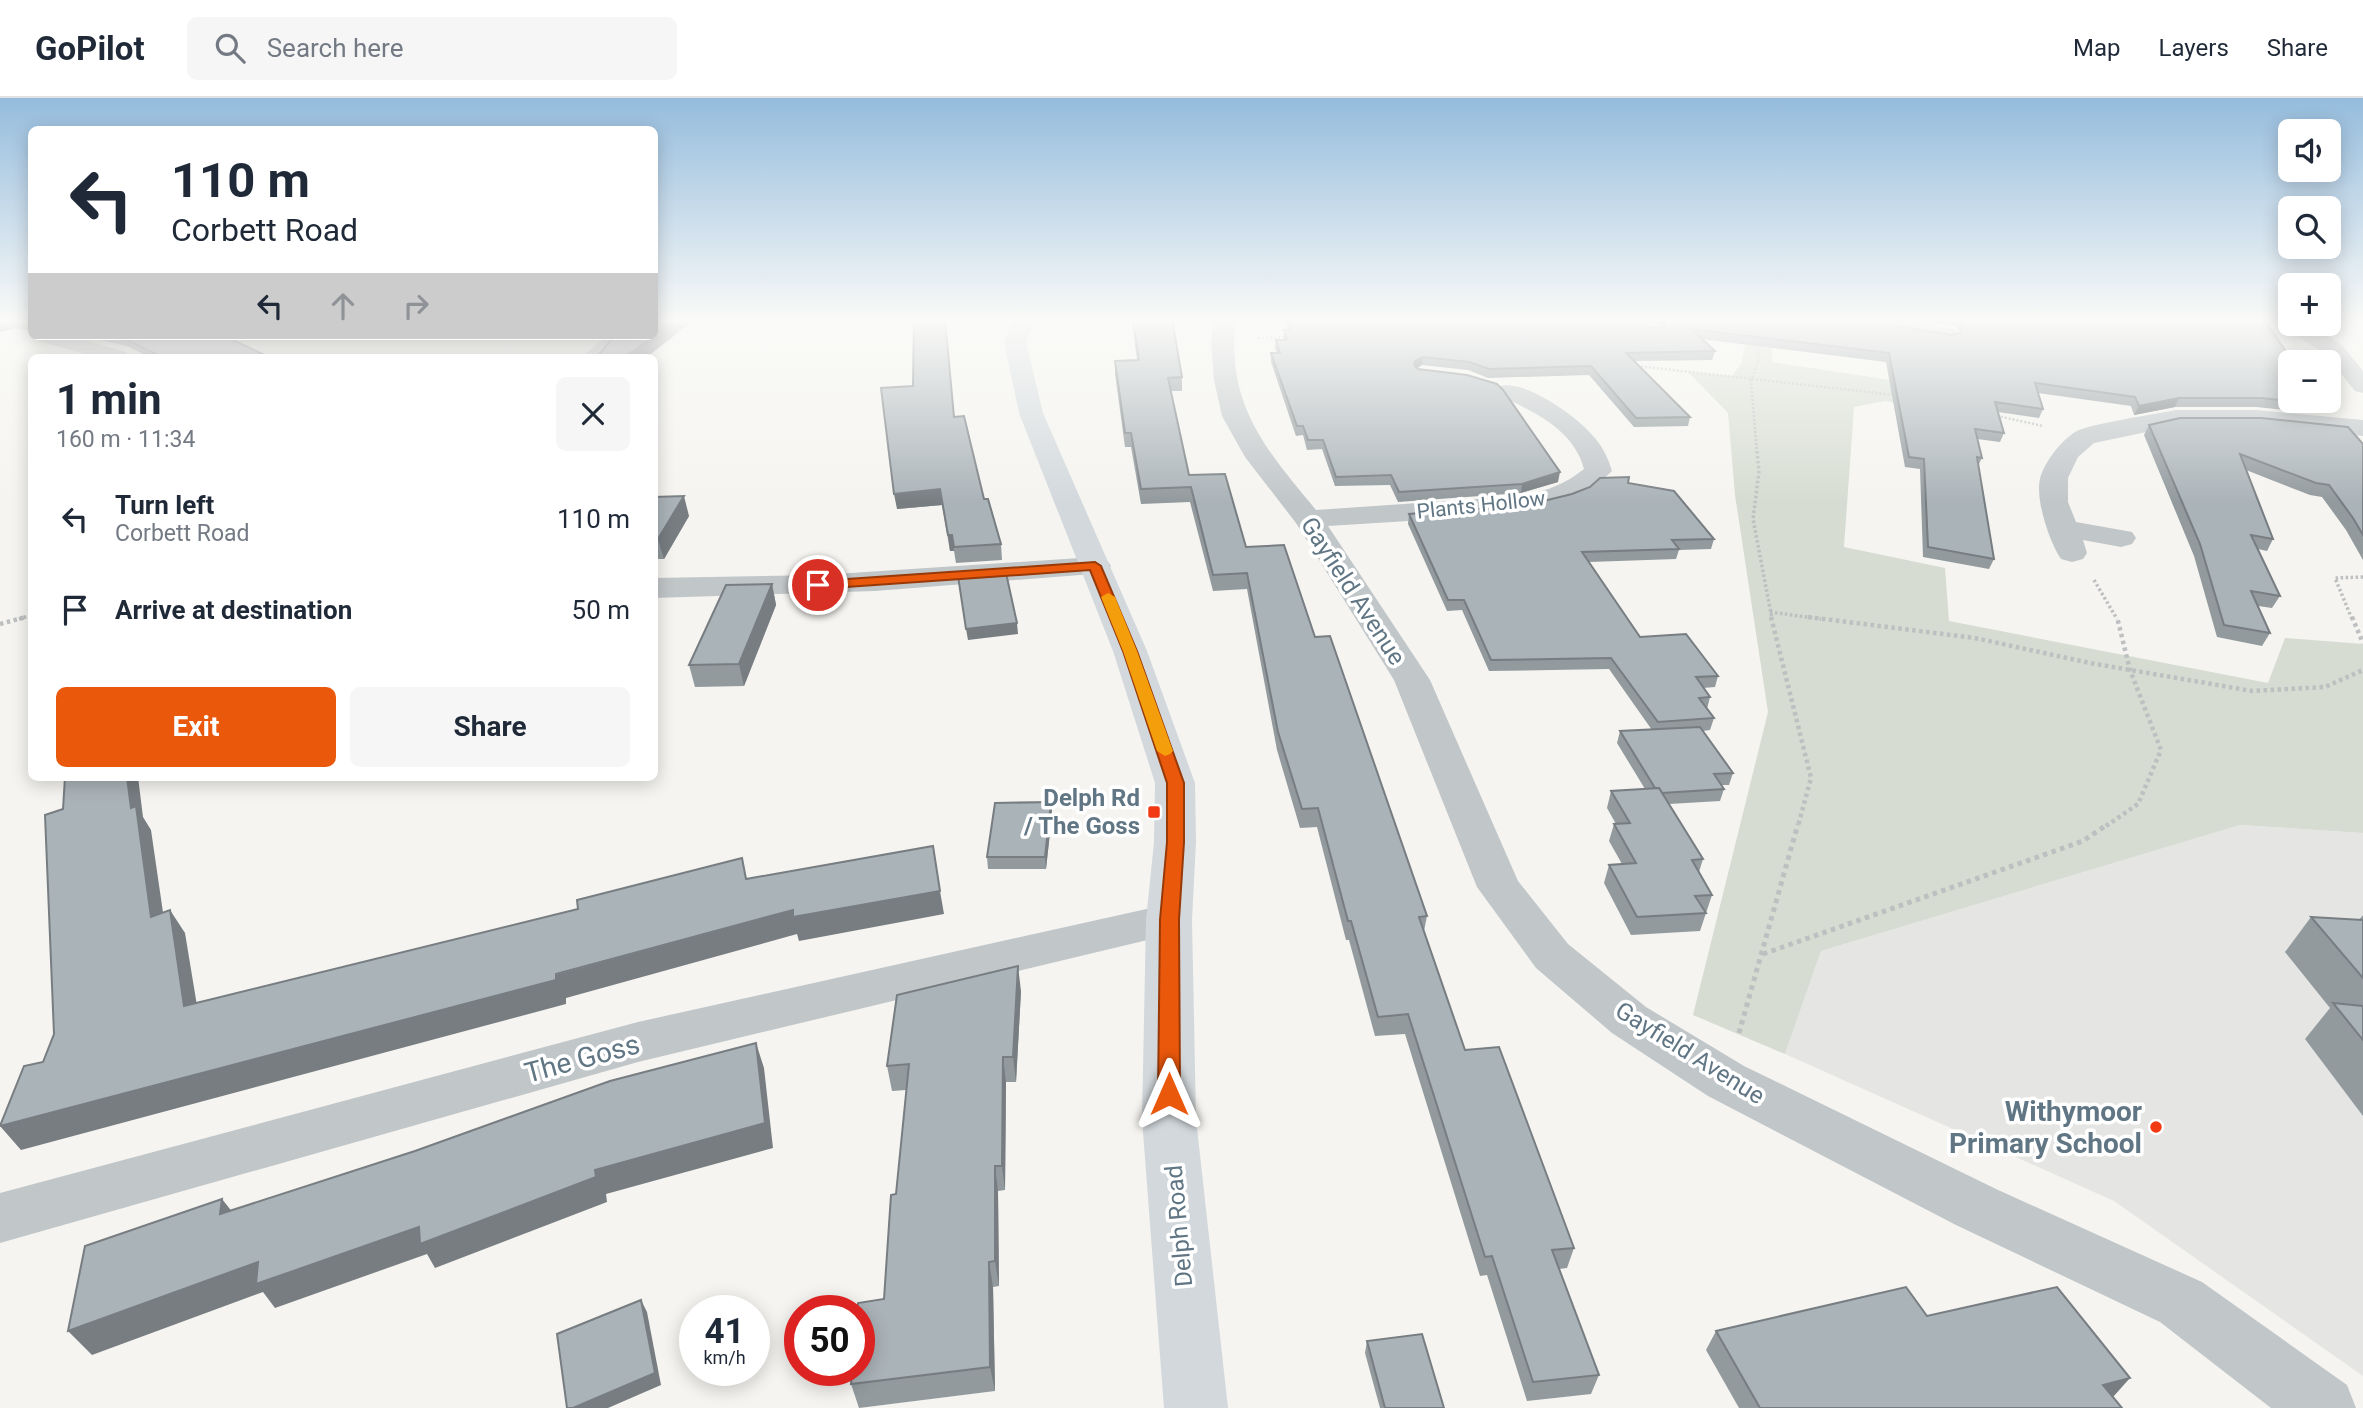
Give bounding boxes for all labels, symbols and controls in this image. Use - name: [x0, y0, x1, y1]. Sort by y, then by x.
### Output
- search box: [187, 17, 677, 80]
- text: GoPilot: [35, 29, 145, 68]
- icon: search: [211, 29, 249, 67]
- text: Search here: [267, 33, 403, 63]
- text: Map: [2073, 34, 2121, 62]
- text: Layers: [2159, 34, 2229, 62]
- text: Share: [2267, 34, 2328, 62]
- map controls: [2278, 119, 2341, 413]
- button: sound: [2278, 119, 2341, 182]
- text: 110 m: [171, 152, 310, 209]
- icon: left: [56, 154, 147, 245]
- button: search: [2278, 196, 2341, 259]
- text: Corbett Road: [171, 211, 358, 249]
- button: +: [2278, 273, 2341, 336]
- icon: left: [251, 287, 289, 325]
- icon: ahead: [324, 287, 362, 325]
- icon: right: [397, 287, 435, 325]
- button: −: [2278, 350, 2341, 413]
- text: 1 min: [56, 375, 162, 424]
- button: close: [556, 377, 630, 451]
- text: 160 m · 11:34: [56, 426, 195, 453]
- street label: Plants Hollow: [1415, 486, 1547, 524]
- text: Turn left: [115, 490, 214, 520]
- icon: left: [56, 500, 94, 538]
- text: 110 m: [557, 504, 630, 534]
- street label: Gayfield Avenue: [1295, 512, 1411, 670]
- text: Corbett Road: [115, 520, 250, 547]
- pin: [788, 555, 848, 615]
- icon: arrive: [799, 566, 837, 604]
- icon: arrive: [56, 591, 94, 629]
- text: Arrive at destination: [115, 595, 352, 625]
- text: 50 m: [572, 595, 630, 625]
- button: Exit: [56, 687, 336, 767]
- button: Share: [350, 687, 630, 767]
- place label: Delph Rd / The Goss: [1023, 784, 1140, 840]
- marker: Delph Rd / The Goss: [1146, 804, 1162, 820]
- street label: Gayfield Avenue: [1610, 996, 1770, 1110]
- street label: The Goss: [521, 1027, 643, 1090]
- position arrow: [1132, 1057, 1206, 1131]
- place label: Withymoor Primary School: [1949, 1095, 2142, 1160]
- marker: Withymoor Primary School: [2148, 1119, 2164, 1135]
- street label: Delph Road: [1160, 1164, 1198, 1288]
- speed limit sign: 50: [784, 1295, 875, 1386]
- text: 41: [704, 1311, 745, 1352]
- text: km/h: [703, 1347, 746, 1368]

